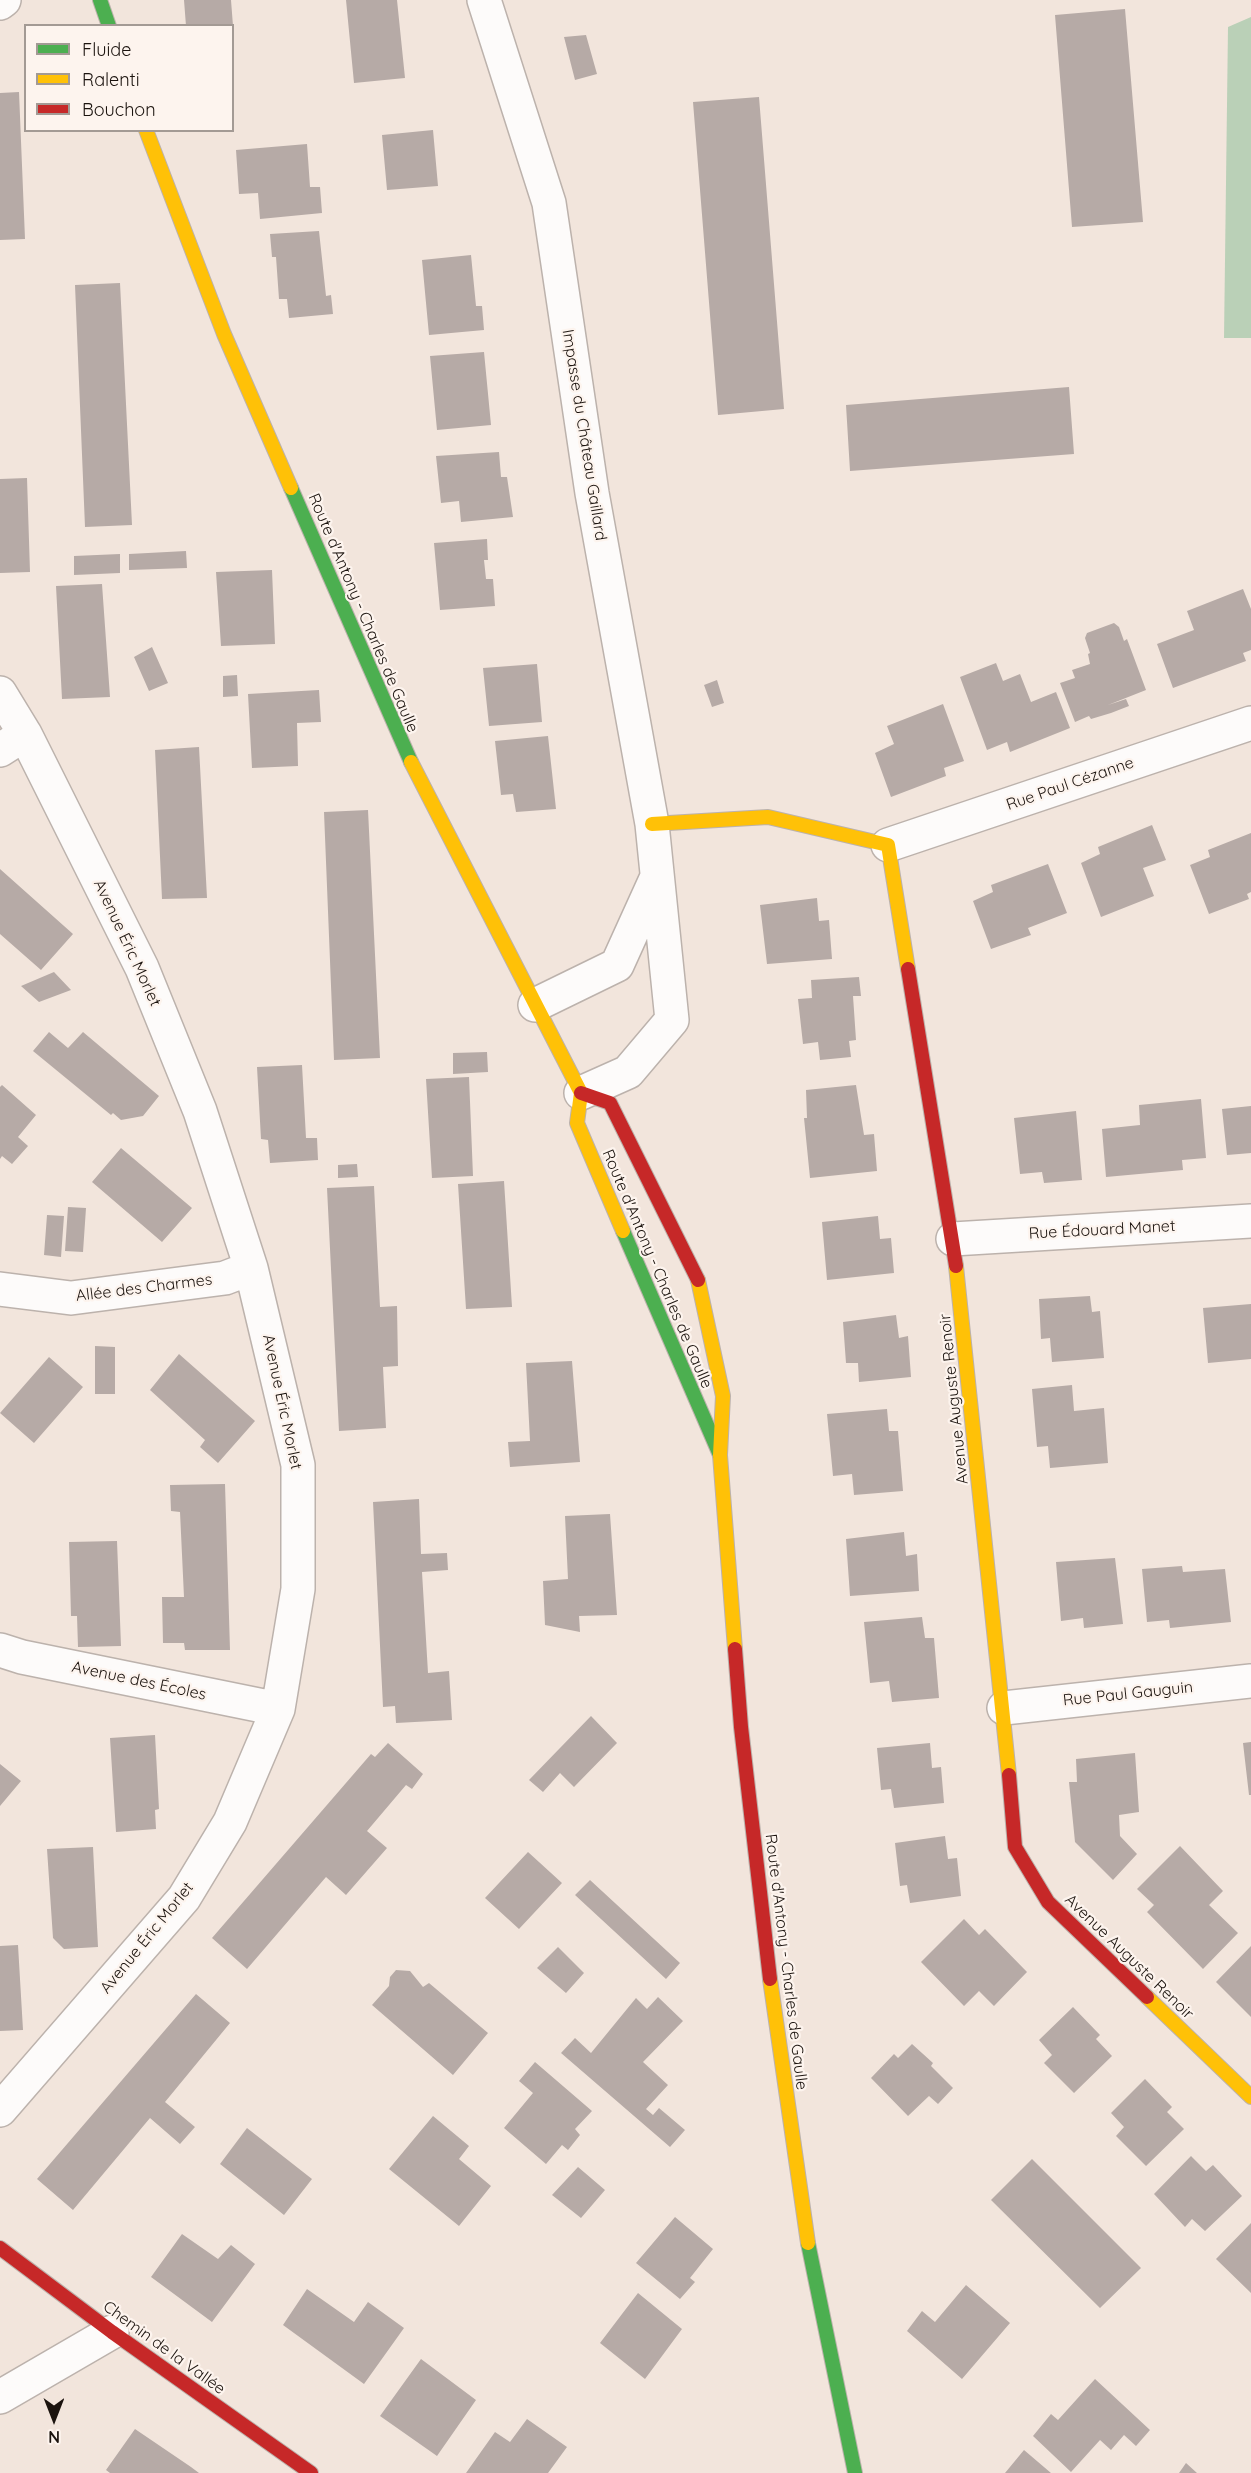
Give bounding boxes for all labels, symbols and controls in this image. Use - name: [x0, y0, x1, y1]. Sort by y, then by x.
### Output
- legend: [24, 24, 234, 132]
- text: Fluide: [82, 38, 131, 61]
- text: Ralenti: [82, 68, 140, 91]
- text: Bouchon: [82, 98, 156, 121]
- street label: Impasse du Château Gaillard: [558, 328, 610, 542]
- street label: Route d'Antony - Charles de Gaulle: [304, 491, 422, 735]
- street label: Rue Paul Cézanne: [1004, 753, 1136, 815]
- street label: Avenue Éric Morlet: [89, 877, 165, 1009]
- street label: Route d'Antony - Charles de Gaulle: [598, 1147, 716, 1391]
- street label: Rue Édouard Manet: [1028, 1217, 1176, 1243]
- street label: Allée des Charmes: [75, 1270, 213, 1306]
- street label: Avenue Auguste Renoir: [935, 1313, 973, 1485]
- street label: Avenue Éric Morlet: [258, 1333, 306, 1471]
- street label: Avenue des Écoles: [70, 1657, 208, 1705]
- street label: Rue Paul Gauguin: [1062, 1678, 1194, 1710]
- street label: Route d'Antony - Charles de Gaulle: [761, 1833, 811, 2091]
- street label: Avenue Éric Morlet: [96, 1879, 198, 1997]
- street label: Avenue Auguste Renoir: [1061, 1890, 1197, 2024]
- street label: Chemin de la Vallée: [99, 2297, 229, 2399]
- north arrow: [24, 2389, 84, 2449]
- text: N: [48, 2427, 60, 2447]

